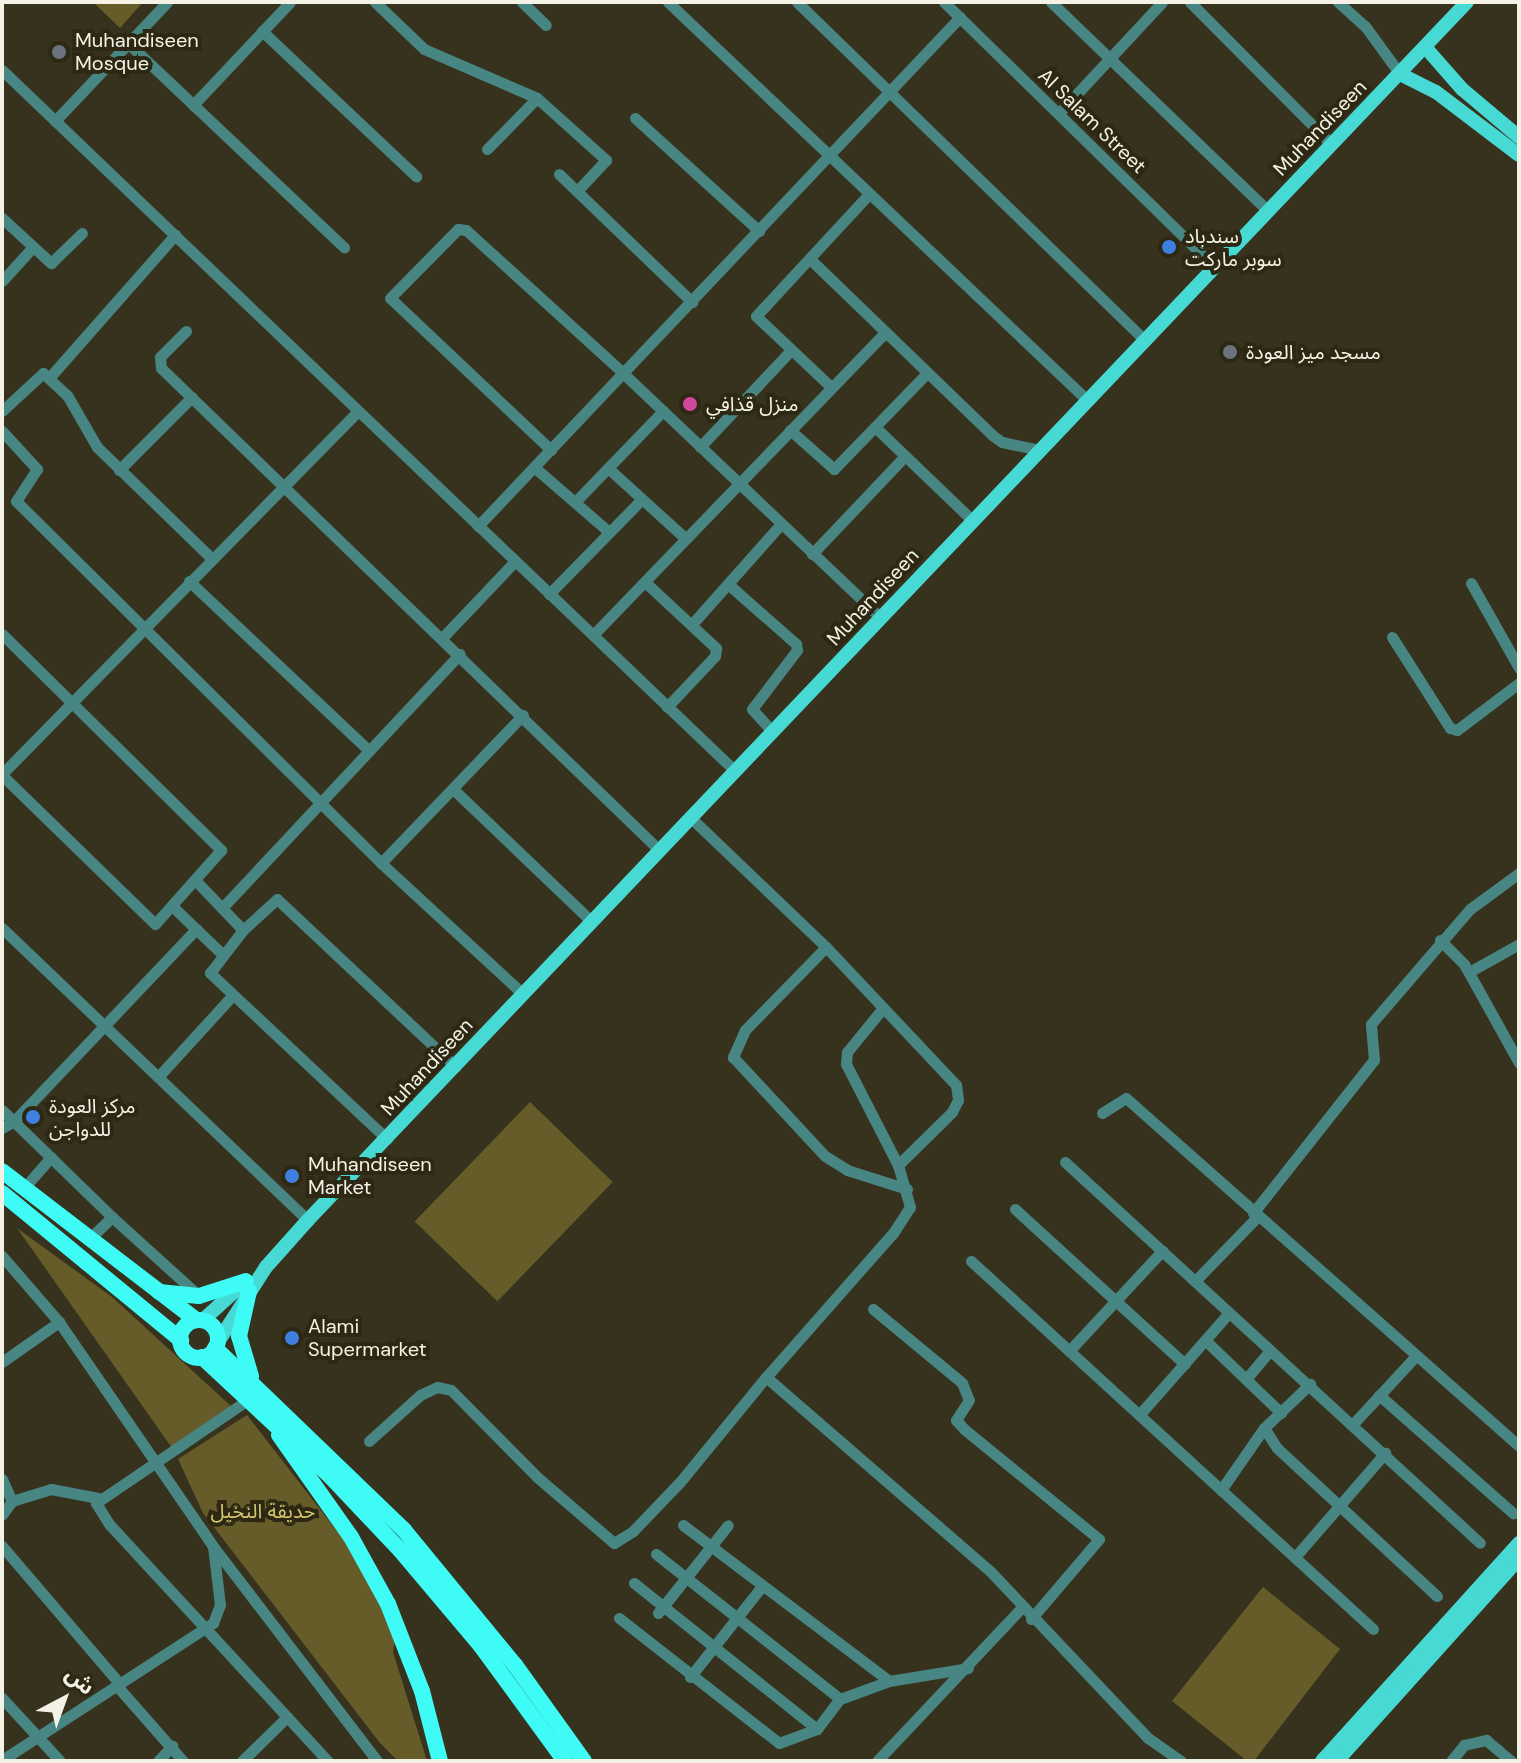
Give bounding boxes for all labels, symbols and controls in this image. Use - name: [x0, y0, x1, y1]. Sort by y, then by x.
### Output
- place label: Muhandiseen Mosque: [75, 28, 199, 75]
- marker: Muhandiseen Mosque: [50, 43, 68, 61]
- street label: Al Salam Street: [1033, 63, 1151, 179]
- street label: Muhandiseen: [1268, 75, 1372, 181]
- place label: سندباد سوبر ماركت: [1185, 224, 1282, 271]
- marker: سندباد سوبر ماركت: [1160, 238, 1178, 256]
- place label: مسجد ميز العودة: [1246, 340, 1381, 364]
- marker: مسجد ميز العودة: [1221, 343, 1239, 361]
- place label: منزل قذافي: [706, 392, 798, 416]
- marker: منزل قذافي: [681, 395, 699, 413]
- street label: Muhandiseen: [822, 544, 924, 650]
- street label: Muhandiseen: [376, 1014, 478, 1120]
- place label: مركز العودة للدواجن: [49, 1094, 136, 1141]
- marker: مركز العودة للدواجن: [24, 1108, 42, 1126]
- place label: Muhandiseen Market: [308, 1152, 432, 1199]
- marker: Muhandiseen Market: [283, 1167, 301, 1185]
- place label: Alami Supermarket: [308, 1314, 427, 1361]
- marker: Alami Supermarket: [283, 1329, 301, 1347]
- park label: حديقة النخيل: [211, 1499, 315, 1523]
- north arrow: [24, 1659, 104, 1739]
- text: ش: [59, 1660, 101, 1701]

